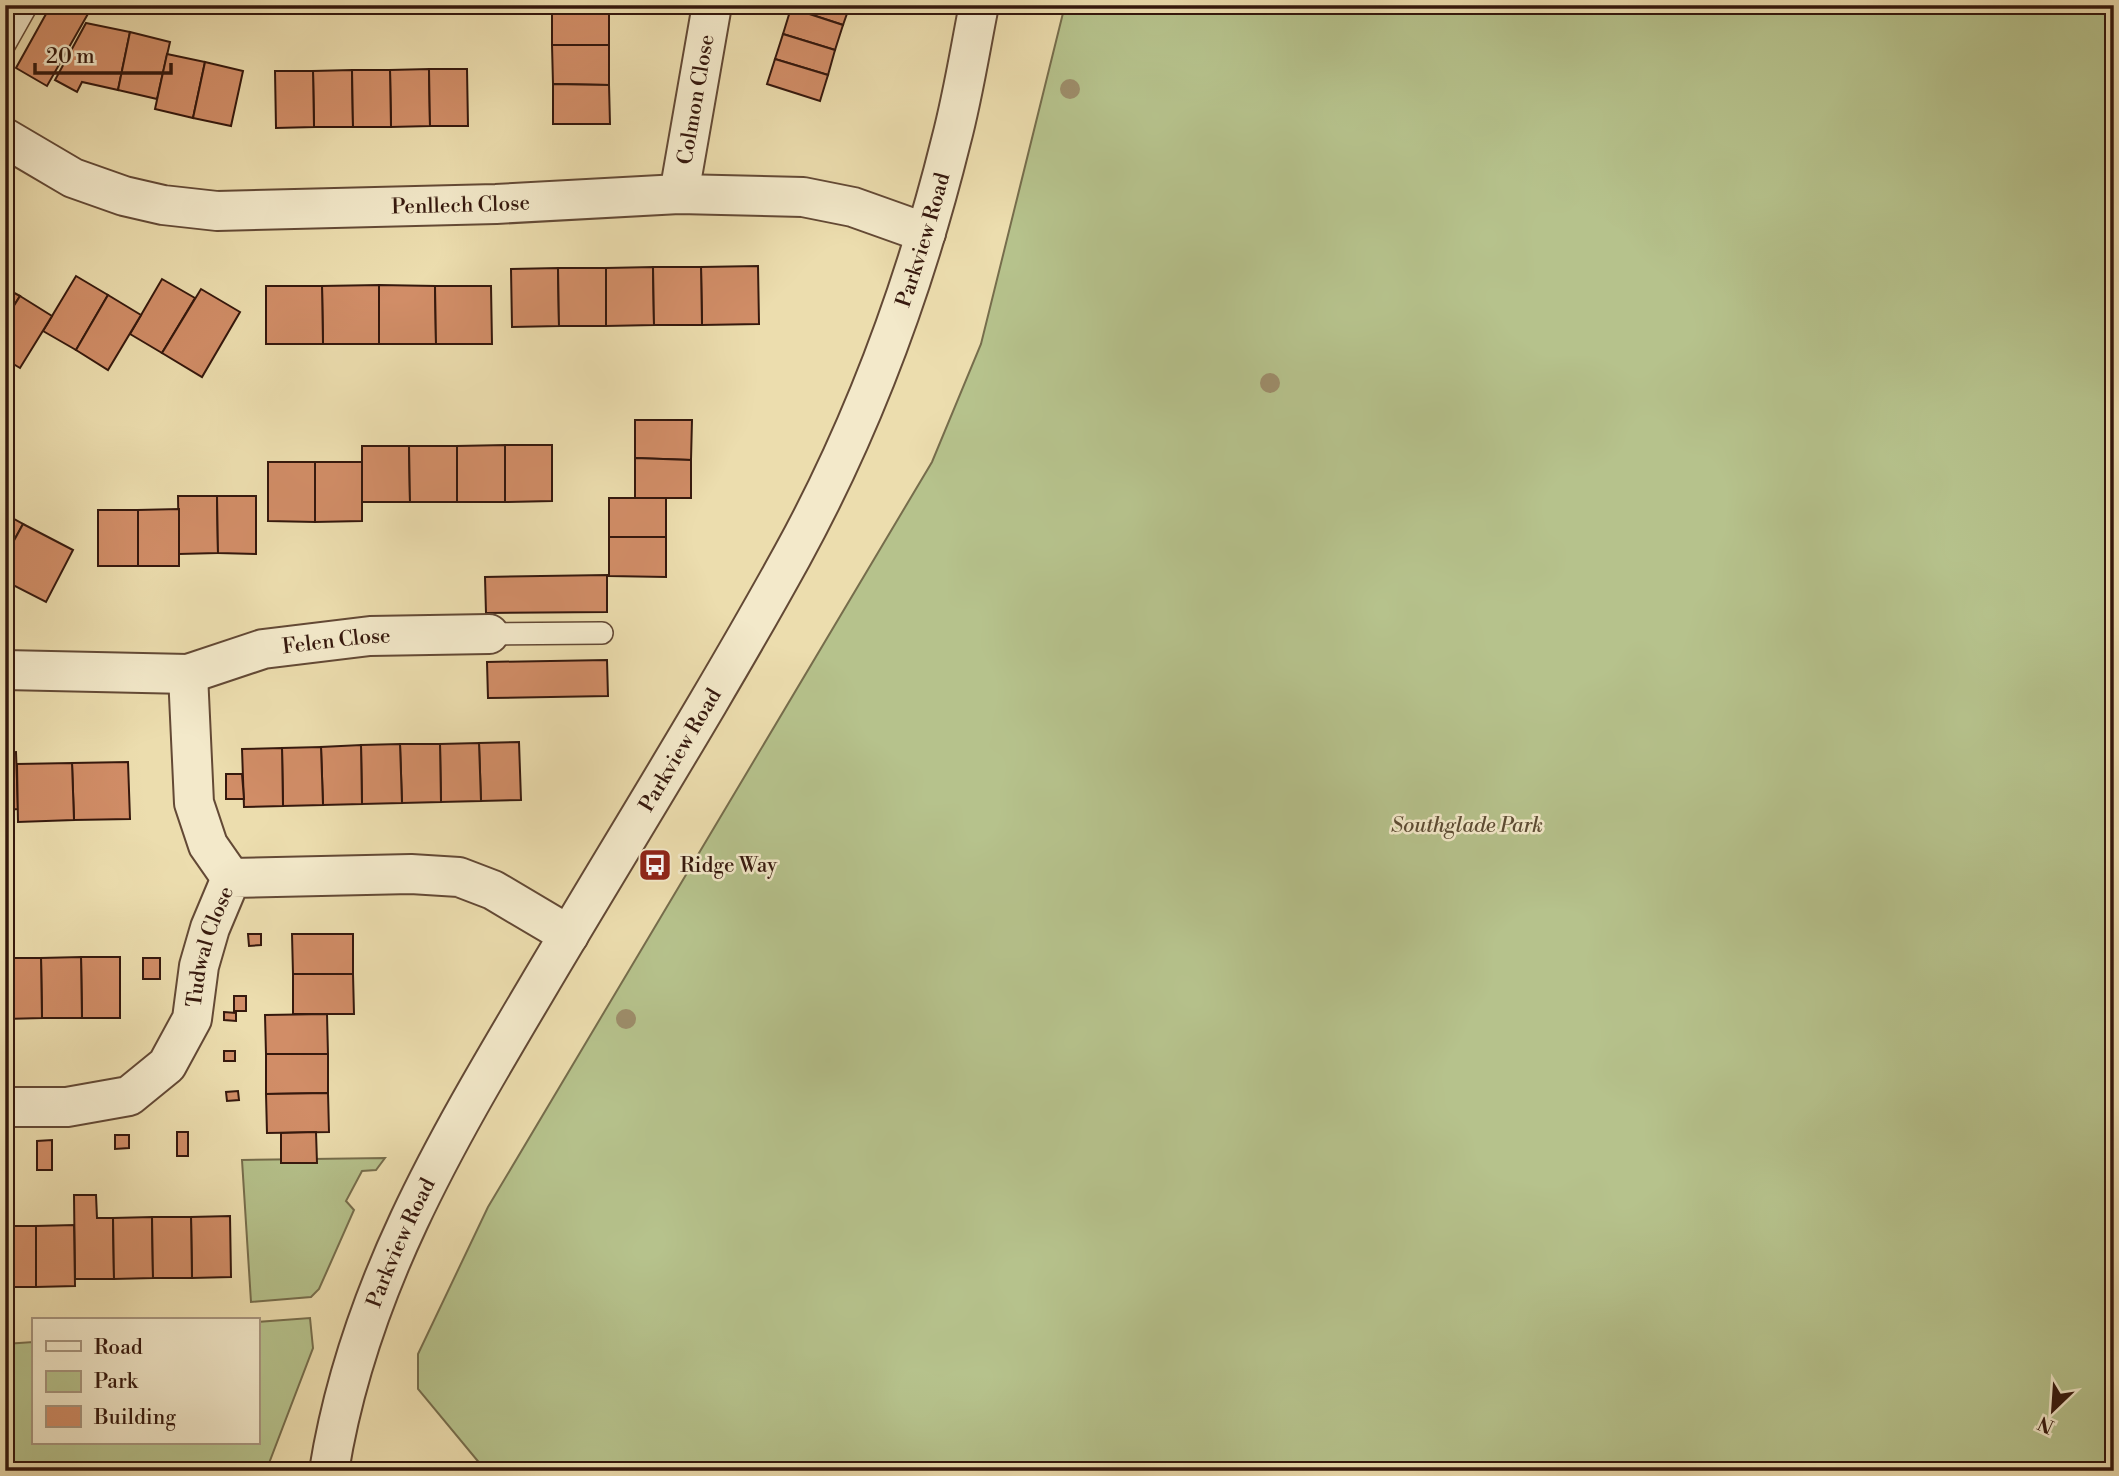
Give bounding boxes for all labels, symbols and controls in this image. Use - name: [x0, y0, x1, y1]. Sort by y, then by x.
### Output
- scale bar: [35, 32, 172, 76]
- street label: Colmon Close: [672, 32, 721, 167]
- text: 20 m: [46, 44, 95, 70]
- street label: Parkview Road: [891, 170, 956, 311]
- street label: Penllech Close: [391, 190, 531, 221]
- street label: Felen Close: [281, 624, 391, 661]
- street label: Parkview Road: [634, 684, 728, 817]
- park label: Southglade Park: [1391, 813, 1543, 839]
- bus stop icon: Ridge Way: [636, 846, 674, 884]
- place label: Ridge Way: [680, 853, 778, 879]
- street label: Tudwal Close: [182, 883, 240, 1009]
- street label: Parkview Road: [362, 1174, 442, 1312]
- legend: [32, 1318, 259, 1444]
- text: Road: [94, 1335, 143, 1361]
- text: Park: [94, 1369, 139, 1395]
- north arrow: [2018, 1374, 2088, 1444]
- text: Building: [93, 1405, 176, 1431]
- text: N: [2034, 1410, 2058, 1439]

